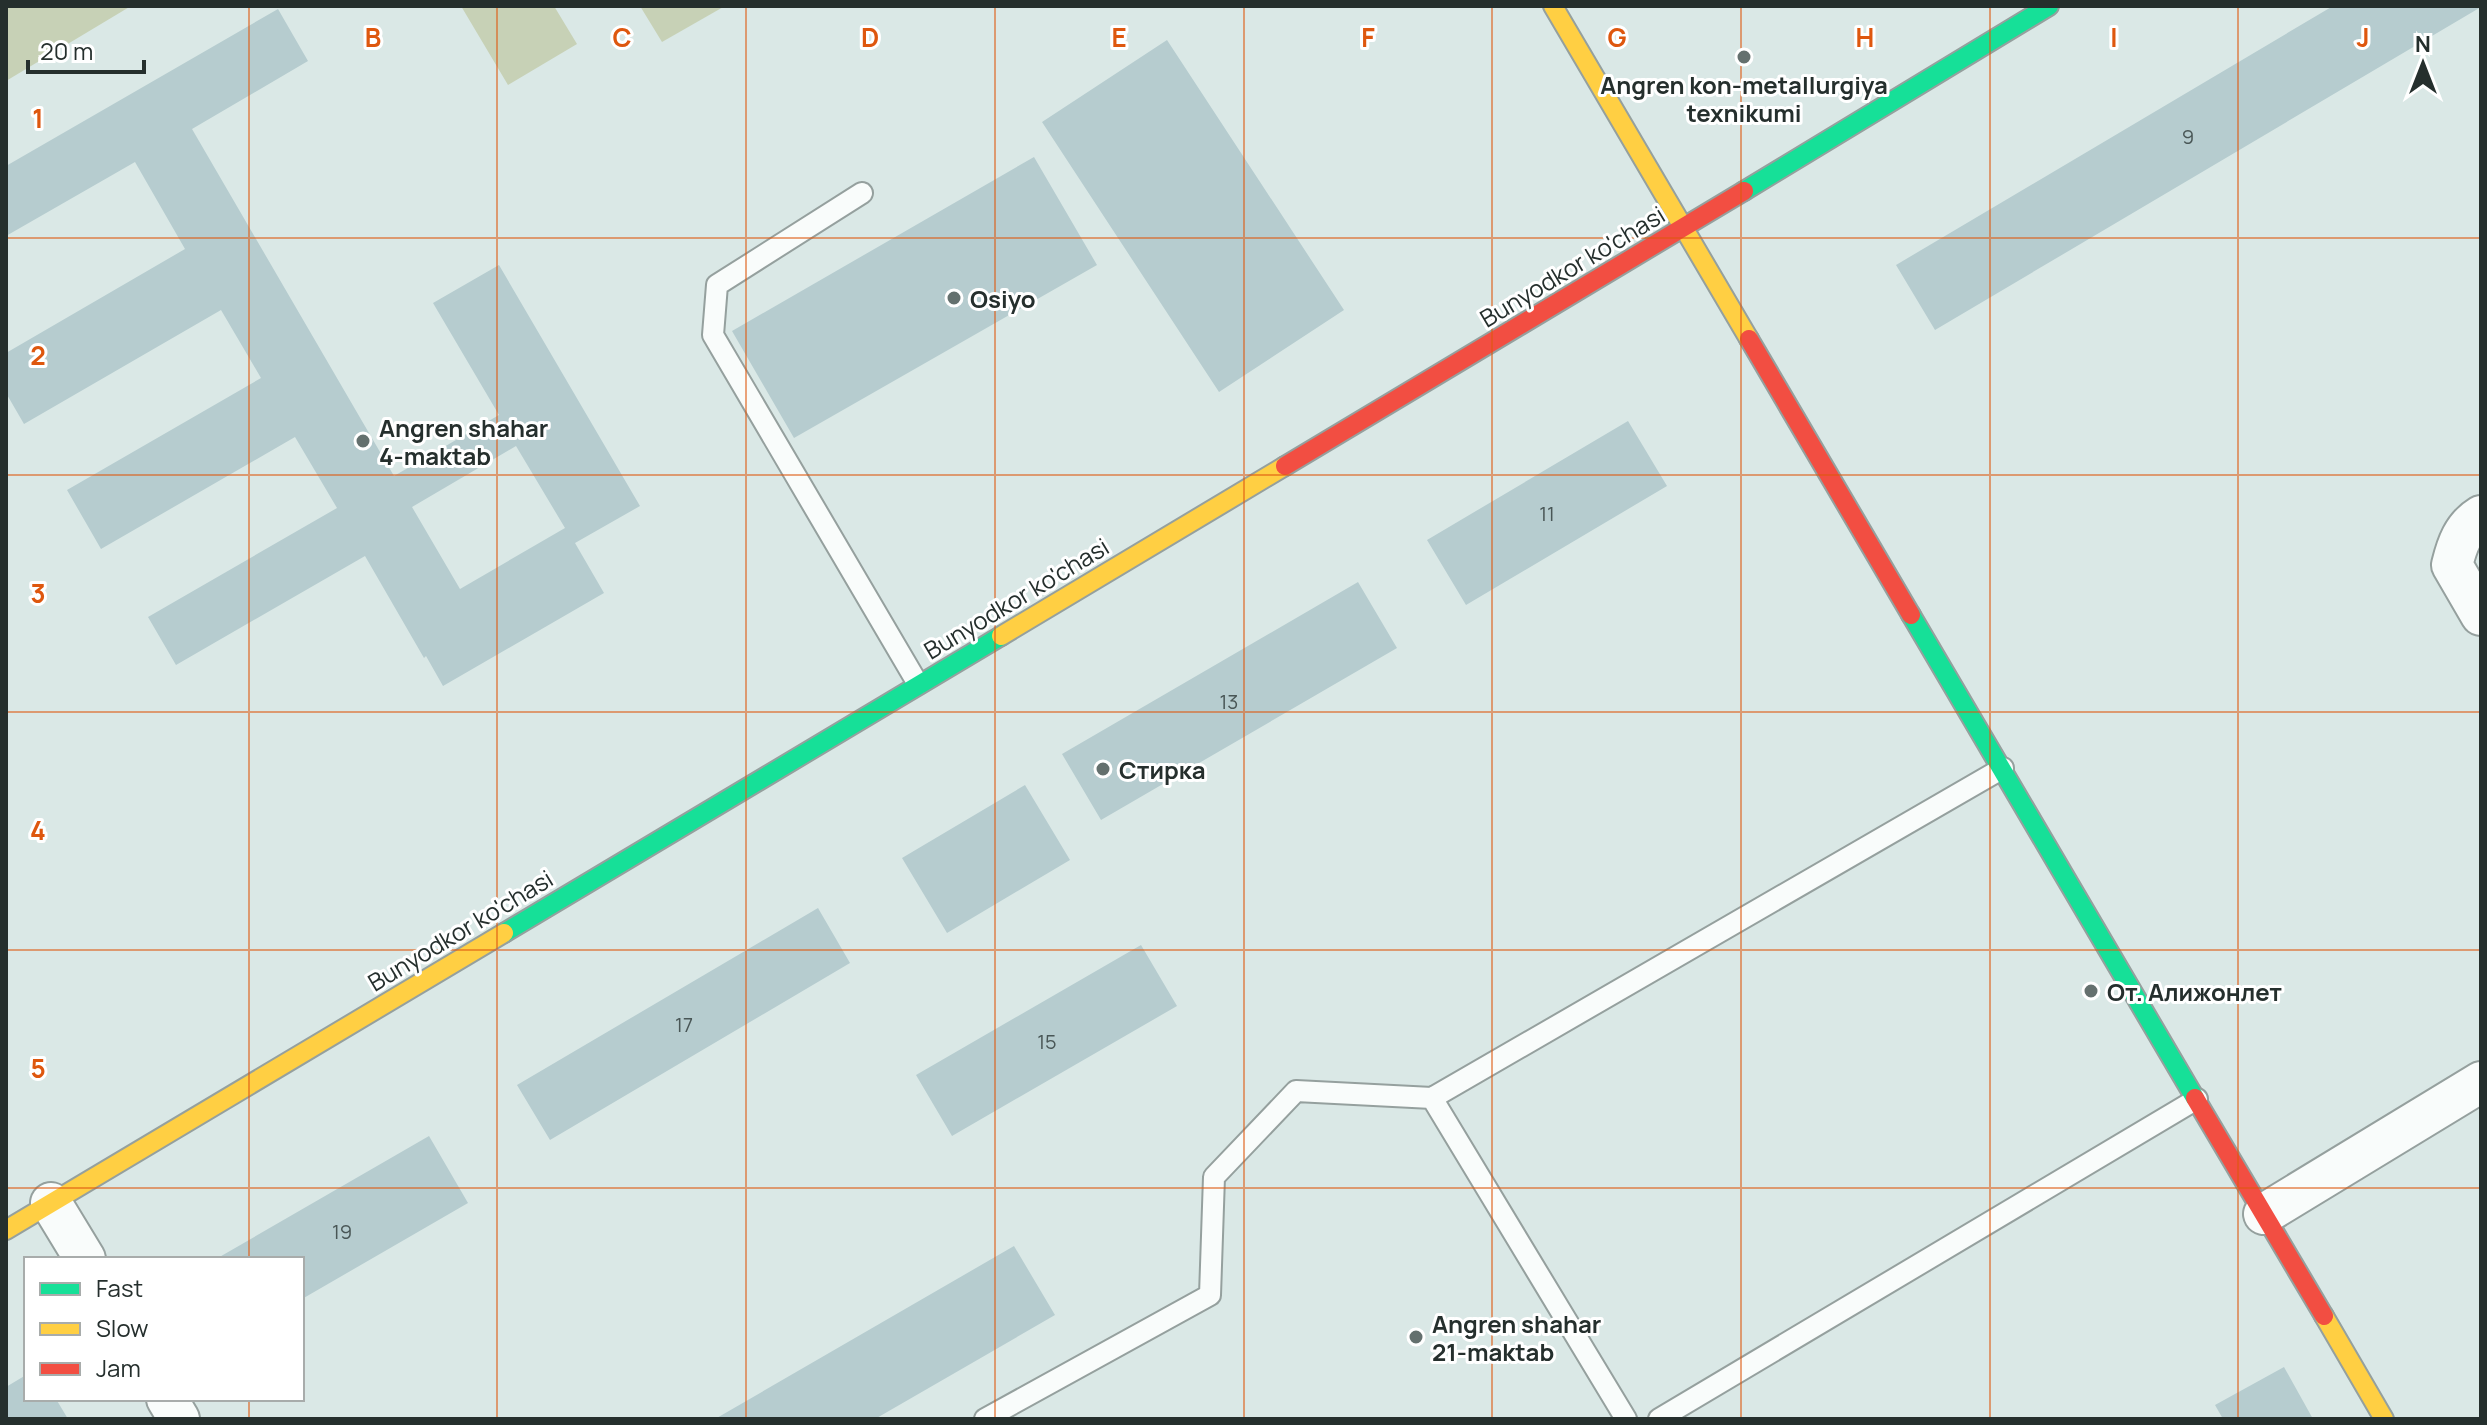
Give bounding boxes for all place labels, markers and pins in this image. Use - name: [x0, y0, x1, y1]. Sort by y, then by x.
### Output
- marker: Angren kon-metallurgiya texnikumi: [1735, 48, 1753, 66]
- place label: Angren kon-metallurgiya texnikumi: [1600, 68, 1888, 129]
- place label: Osiyo: [970, 282, 1036, 315]
- marker: Osiyo: [945, 289, 963, 307]
- place label: Angren shahar 4-maktab: [379, 411, 548, 472]
- marker: Angren shahar 4-maktab: [354, 432, 372, 450]
- place label: Стирка: [1119, 753, 1206, 786]
- marker: Стирка: [1094, 760, 1112, 778]
- place label: От. Алижонлет: [2107, 975, 2282, 1008]
- marker: От. Алижонлет: [2082, 982, 2100, 1000]
- place label: Angren shahar 21-maktab: [1432, 1307, 1601, 1368]
- marker: Angren shahar 21-maktab: [1407, 1328, 1425, 1346]

